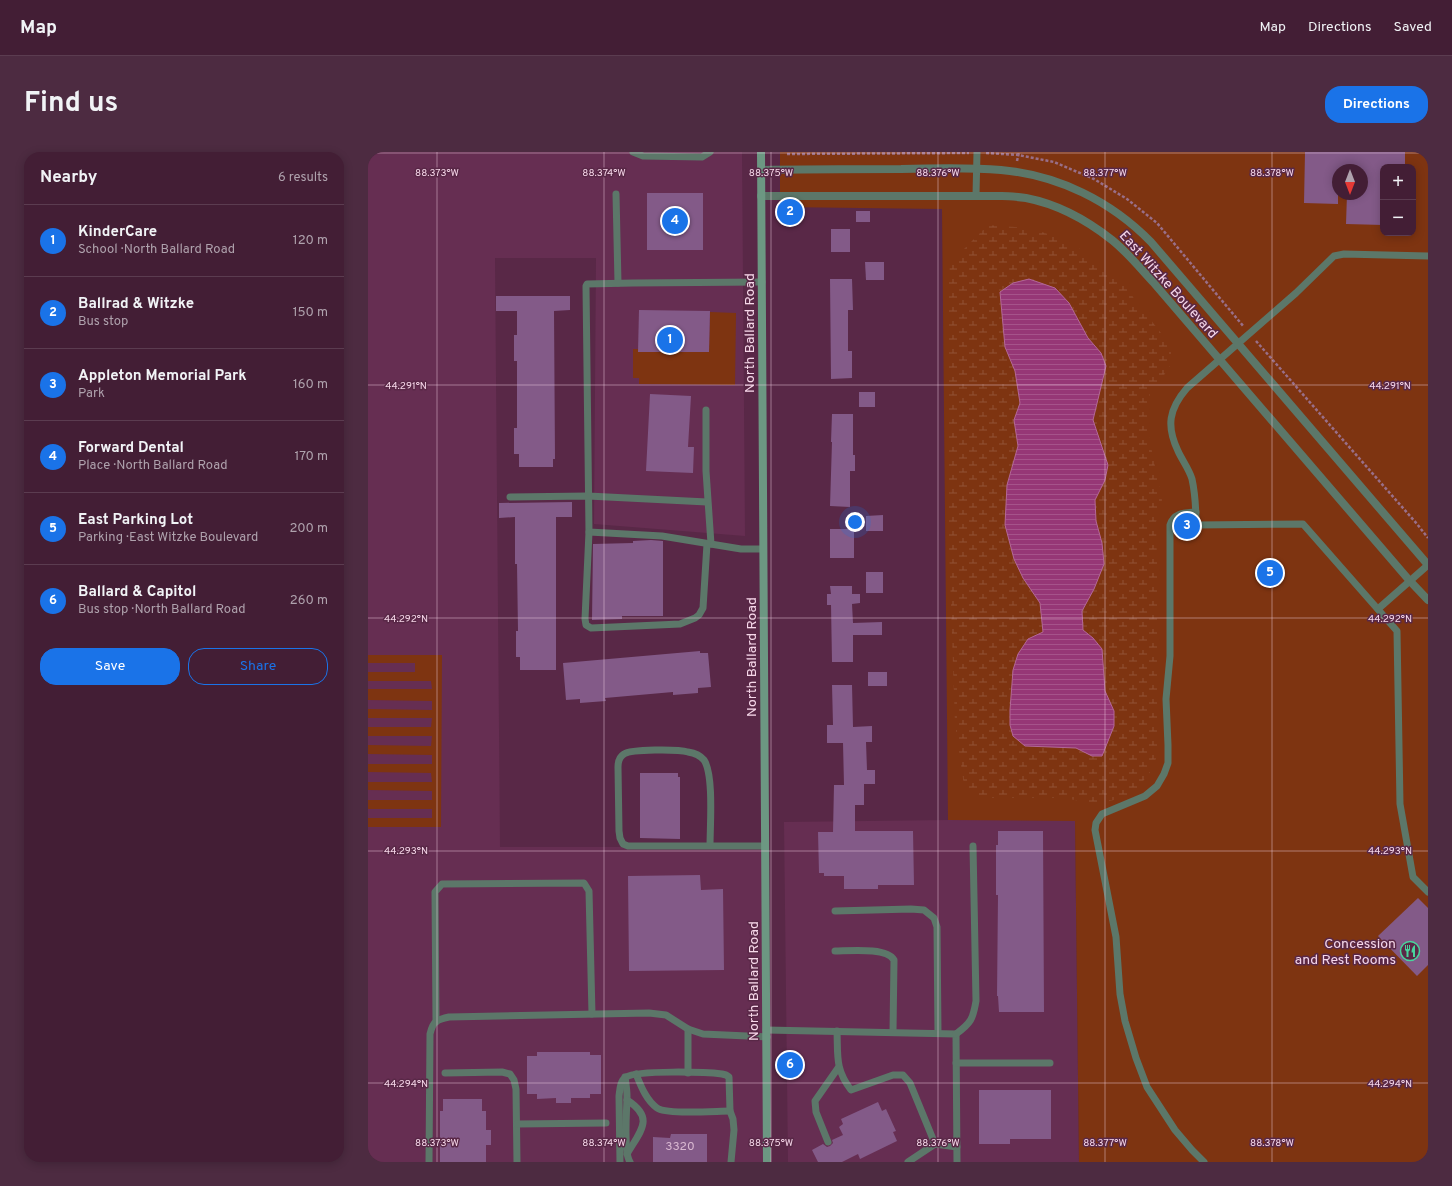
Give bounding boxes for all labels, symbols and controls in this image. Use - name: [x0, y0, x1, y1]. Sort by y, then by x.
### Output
- text: Map: [20, 16, 57, 40]
- text: Map: [1260, 19, 1286, 36]
- text: Directions: [1308, 19, 1372, 36]
- text: Saved: [1394, 19, 1432, 36]
- text: Find us: [24, 86, 118, 122]
- button: Directions: [1325, 86, 1428, 123]
- north arrow: [1332, 164, 1368, 200]
- map controls: [1380, 164, 1416, 236]
- button: +: [1380, 164, 1416, 200]
- text: Nearby: [40, 167, 97, 189]
- text: 88.373°W: [415, 167, 459, 180]
- text: 88.374°W: [582, 167, 626, 180]
- text: 88.375°W: [749, 167, 793, 180]
- text: 88.376°W: [916, 167, 960, 180]
- text: 88.377°W: [1083, 167, 1127, 180]
- text: 88.378°W: [1250, 167, 1294, 180]
- text: 6 results: [278, 170, 328, 186]
- pin: 2: [777, 197, 803, 227]
- button: −: [1380, 200, 1416, 236]
- pin: 4: [662, 206, 688, 236]
- text: KinderCare: [78, 223, 157, 242]
- street label: East Witzke Boulevard: [1115, 228, 1221, 342]
- text: 1: [50, 233, 56, 249]
- text: 120 m: [293, 233, 328, 249]
- text: School · North Ballard Road: [78, 242, 235, 258]
- street label: North Ballard Road: [742, 273, 759, 393]
- text: Ballrad & Witzke: [78, 295, 194, 314]
- text: 2: [49, 305, 57, 321]
- text: 150 m: [293, 305, 328, 321]
- text: Bus stop: [78, 314, 128, 330]
- pin: 1: [657, 325, 683, 355]
- text: Appleton Memorial Park: [78, 367, 247, 386]
- text: 3: [49, 377, 57, 393]
- text: 160 m: [293, 377, 328, 393]
- text: 44.291°N: [385, 380, 427, 393]
- text: 44.291°N: [1369, 380, 1411, 393]
- text: Park: [78, 386, 105, 402]
- text: Forward Dental: [78, 439, 184, 458]
- text: 4: [49, 449, 57, 465]
- text: 170 m: [294, 449, 328, 465]
- text: Place · North Ballard Road: [78, 458, 228, 474]
- text: East Parking Lot: [78, 511, 193, 530]
- pin: 3: [1174, 511, 1200, 541]
- your location: [845, 512, 865, 532]
- text: 5: [49, 521, 57, 537]
- text: 200 m: [289, 521, 328, 537]
- text: Parking · East Witzke Boulevard: [78, 530, 258, 546]
- pin: 5: [1257, 558, 1283, 588]
- text: Ballard & Capitol: [78, 583, 196, 602]
- text: 6: [49, 593, 57, 609]
- text: 260 m: [290, 593, 328, 609]
- street label: North Ballard Road: [744, 597, 761, 717]
- text: Bus stop · North Ballard Road: [78, 602, 246, 618]
- text: 44.292°N: [384, 613, 428, 626]
- text: 44.292°N: [1368, 613, 1412, 626]
- button: Save: [40, 648, 180, 685]
- button: Share: [188, 648, 328, 685]
- text: 44.293°N: [384, 845, 428, 858]
- text: 44.293°N: [1368, 845, 1412, 858]
- street label: North Ballard Road: [746, 921, 763, 1041]
- place label: Concession and Rest Rooms: [1295, 936, 1396, 969]
- restaurant icon: Concession and Rest Rooms: [1399, 940, 1421, 962]
- pin: 6: [777, 1050, 803, 1080]
- text: 44.294°N: [384, 1078, 428, 1091]
- text: 44.294°N: [1368, 1078, 1412, 1091]
- text: 88.373°W: [415, 1137, 459, 1150]
- text: 88.374°W: [582, 1137, 626, 1150]
- text: 88.375°W: [749, 1137, 793, 1150]
- text: 88.376°W: [916, 1137, 960, 1150]
- text: 88.377°W: [1083, 1137, 1127, 1150]
- text: 88.378°W: [1250, 1137, 1294, 1150]
- house number: 3320: [665, 1139, 695, 1155]

